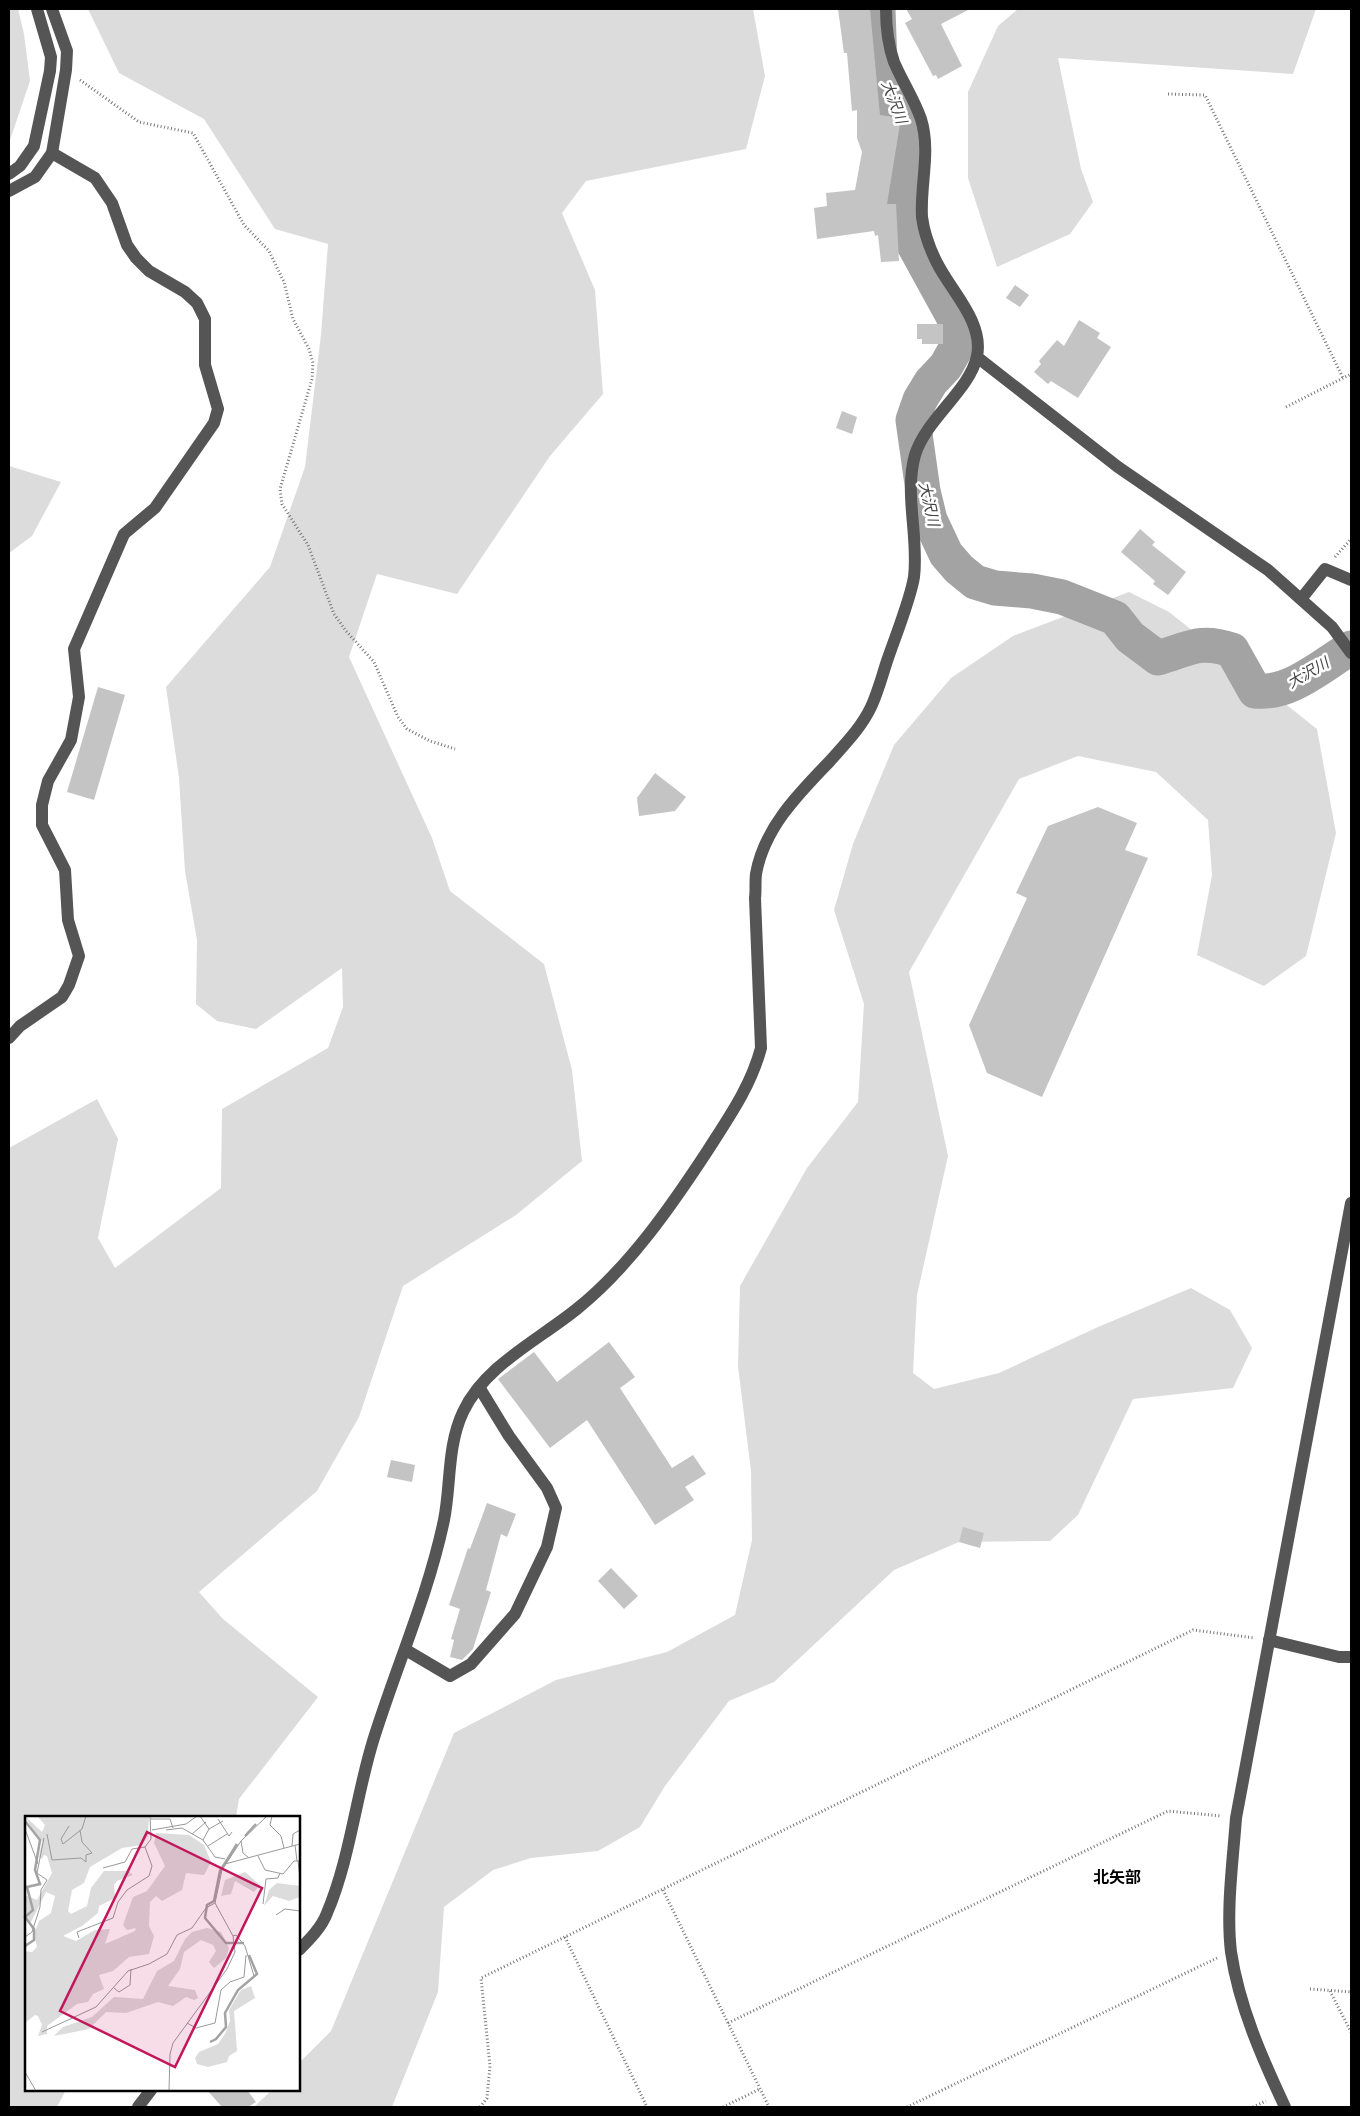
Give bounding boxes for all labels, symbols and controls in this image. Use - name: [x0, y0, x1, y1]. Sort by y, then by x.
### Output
- water label: 大沢川: [878, 78, 911, 128]
- water label: 大沢川: [915, 480, 943, 530]
- water label: 大沢川: [1284, 653, 1334, 692]
- inset map: [25, 1816, 300, 2091]
- district label: 北矢部: [1093, 1868, 1141, 1888]

